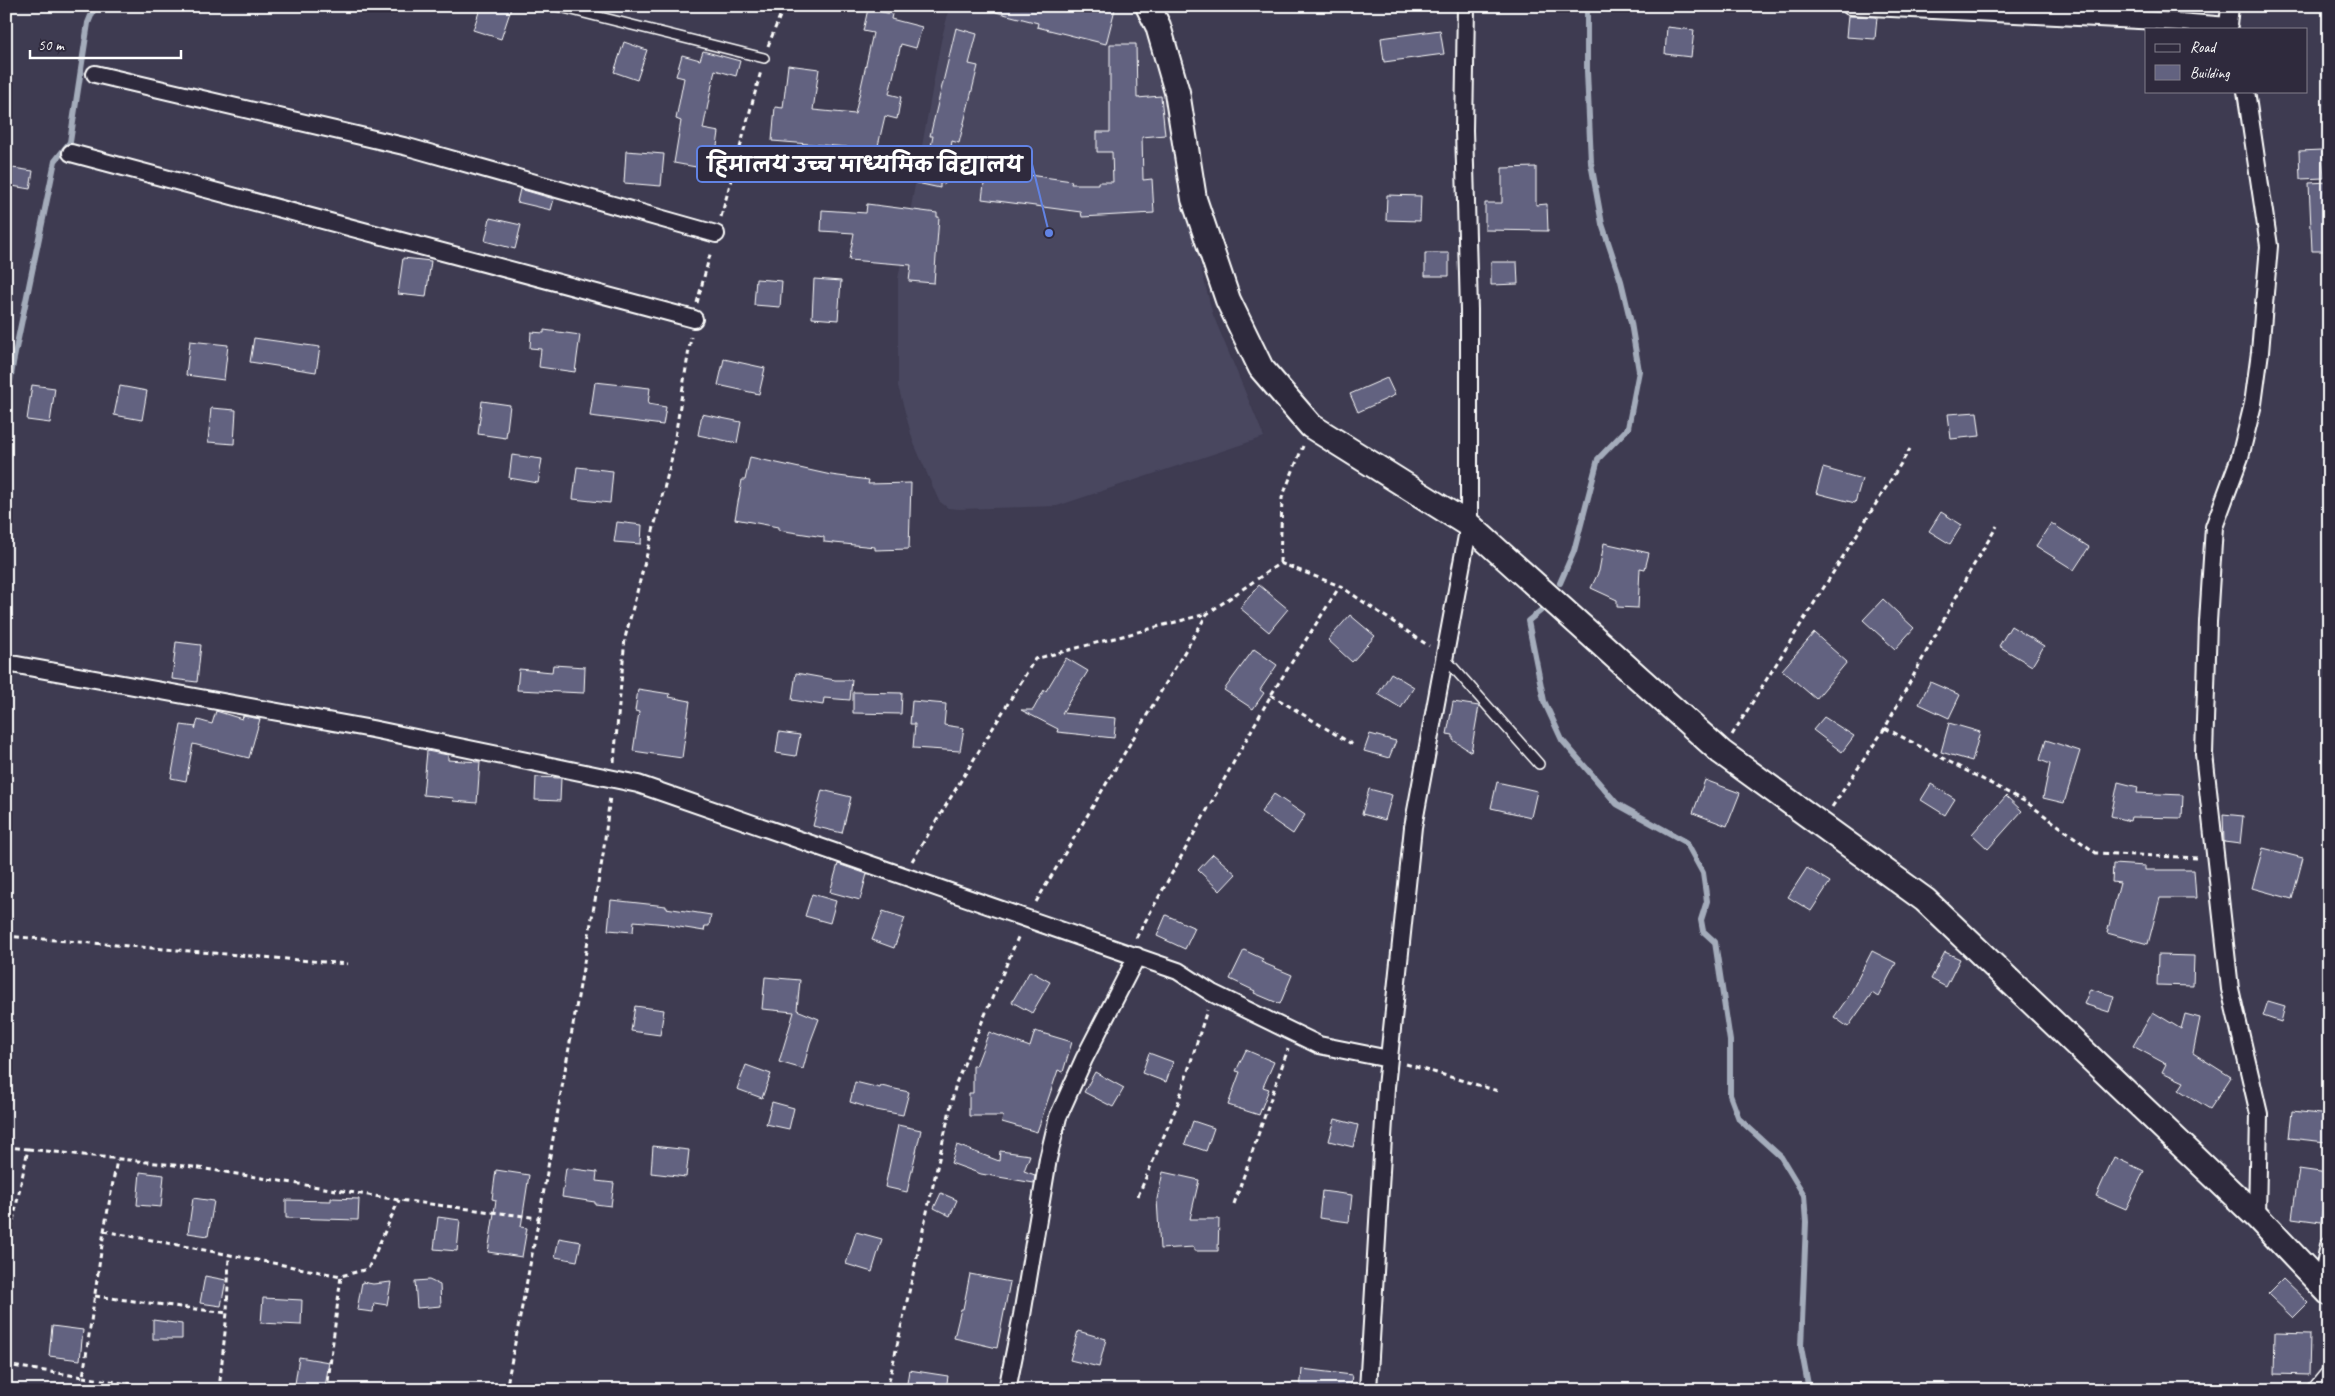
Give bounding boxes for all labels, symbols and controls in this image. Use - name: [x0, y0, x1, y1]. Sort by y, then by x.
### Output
- scale bar: [30, 28, 181, 60]
- legend: [2145, 28, 2308, 92]
- text: 50 m: [38, 36, 65, 55]
- text: Road: [2190, 38, 2217, 57]
- text: Building: [2190, 64, 2230, 83]
- callout: हिमालय उच्च माध्यमिक विद्यालय: [697, 146, 1032, 182]
- text: हिमालय उच्च माध्यमिक विद्यालय: [706, 149, 1025, 178]

